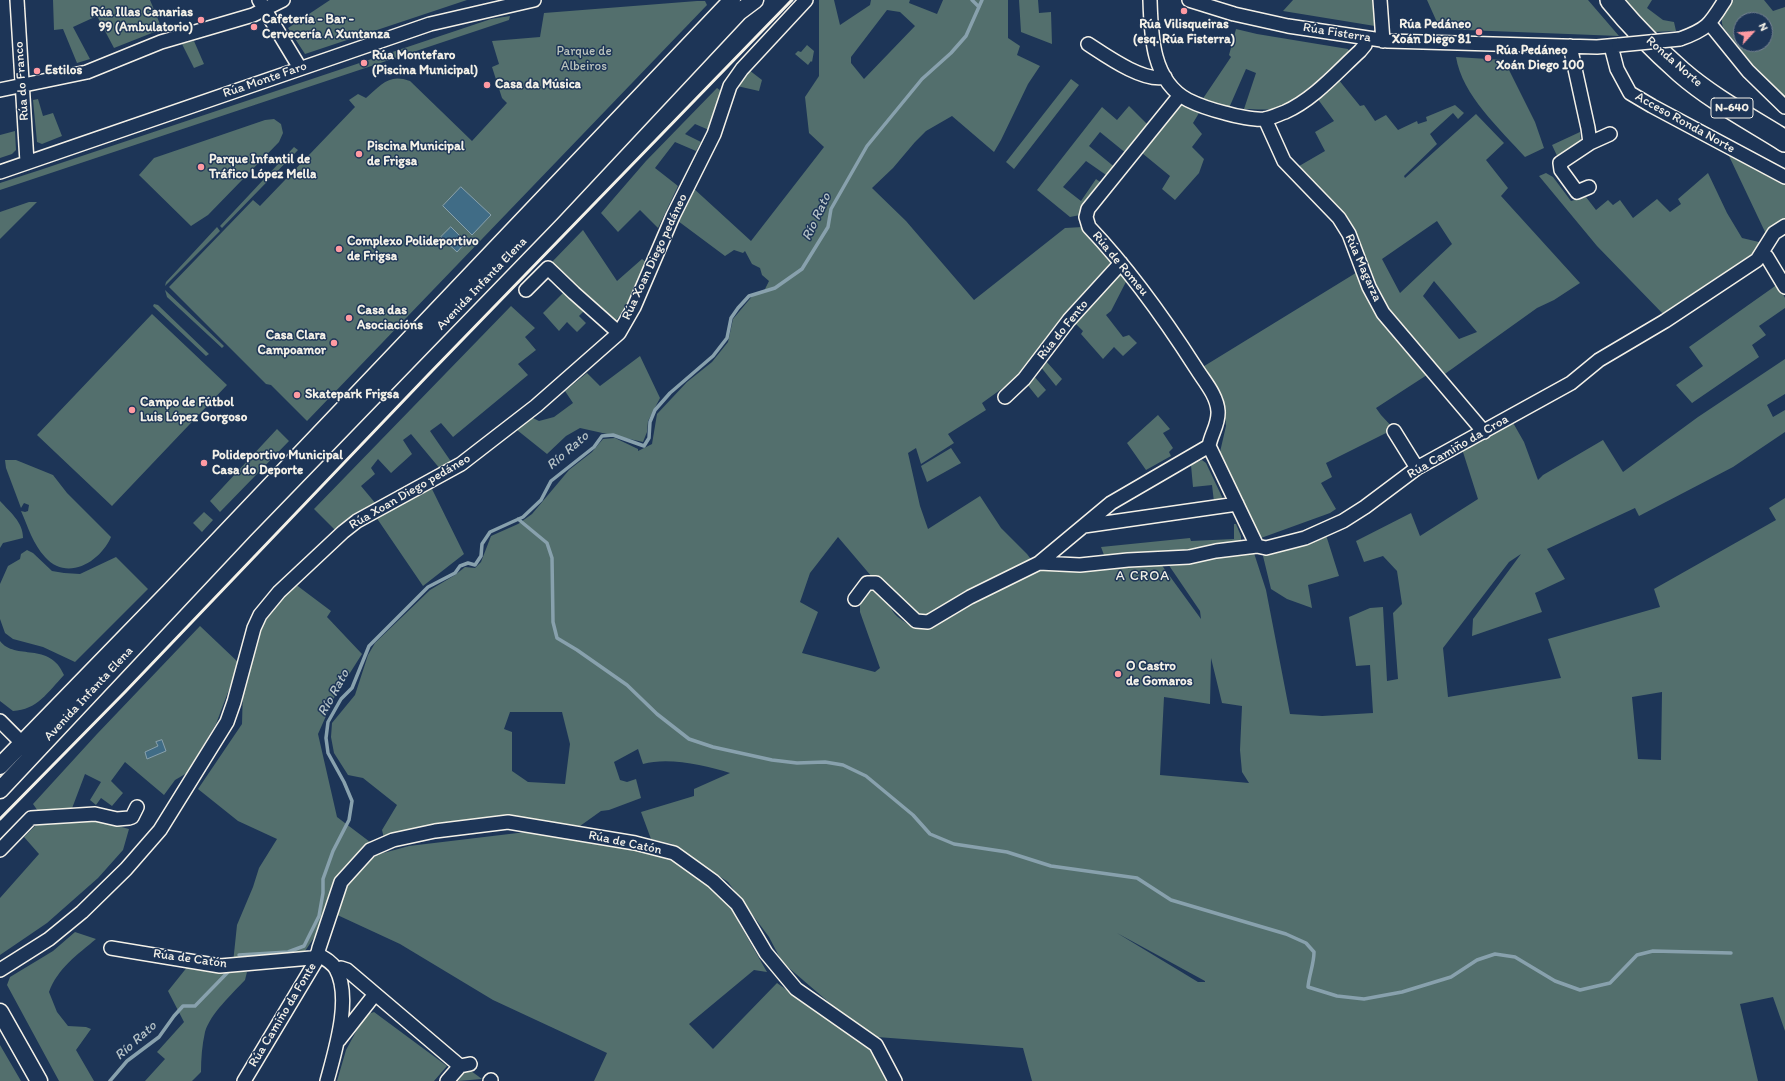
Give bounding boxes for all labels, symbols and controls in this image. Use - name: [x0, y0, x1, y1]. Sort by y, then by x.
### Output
- place label: Rúa Illas Canarias 99 (Ambulatorio): [91, 5, 193, 36]
- marker: Rúa Vilisqueiras (esq. Rúa Fisterra): [1179, 6, 1189, 16]
- place label: Cafetería - Bar - Cervecería A Xuntanza: [262, 12, 390, 43]
- north arrow: [1733, 12, 1773, 52]
- marker: Rúa Illas Canarias 99 (Ambulatorio): [196, 15, 206, 25]
- place label: Rúa Vilisqueiras (esq. Rúa Fisterra): [1133, 17, 1235, 48]
- place label: Rúa Pedáneo Xoán Diego 81: [1392, 17, 1471, 48]
- street label: Rúa Fisterra: [1302, 20, 1372, 46]
- text: N: [1756, 21, 1771, 33]
- marker: Cafetería - Bar - Cervecería A Xuntanza: [249, 22, 259, 32]
- marker: Rúa Pedáneo Xoán Diego 81: [1474, 27, 1484, 37]
- street label: Ronda Norte: [1643, 33, 1705, 91]
- street label: Rúa do Franco: [11, 41, 33, 121]
- place label: Rúa Pedáneo Xoán Diego 100: [1496, 43, 1584, 74]
- park label: Parque de Albeiros: [556, 44, 612, 75]
- place label: Rúa Montefaro (Piscina Municipal): [372, 48, 478, 79]
- marker: Rúa Pedáneo Xoán Diego 100: [1483, 53, 1493, 63]
- street label: Rúa Monte Faro: [221, 58, 309, 102]
- marker: Rúa Montefaro (Piscina Municipal): [359, 58, 369, 68]
- place label: Estilos: [45, 63, 82, 79]
- marker: Estilos: [32, 66, 42, 76]
- place label: Casa da Música: [495, 77, 581, 93]
- marker: Casa da Música: [482, 80, 492, 90]
- street label: Acceso Ronda Norte: [1632, 89, 1738, 157]
- road number: N-640: [1711, 98, 1753, 118]
- place label: Piscina Municipal de Frigsa: [367, 139, 464, 170]
- marker: Piscina Municipal de Frigsa: [354, 149, 364, 159]
- place label: Parque Infantil de Tráfico López Mella: [209, 152, 316, 183]
- marker: Parque Infantil de Tráfico López Mella: [196, 162, 206, 172]
- street label: Rúa Xoan Diego pedáneo: [619, 191, 691, 323]
- water label: Río Rato: [799, 191, 835, 243]
- street label: Rúa de Romeu: [1088, 228, 1152, 300]
- street label: Rúa Magarza: [1341, 232, 1385, 304]
- place label: Complexo Polideportivo de Frigsa: [347, 234, 479, 265]
- street label: Avenida Infanta Elena: [434, 234, 530, 334]
- marker: Complexo Polideportivo de Frigsa: [334, 244, 344, 254]
- street label: Rúa do Fento: [1034, 297, 1092, 363]
- place label: Casa das Asociacións: [357, 303, 423, 334]
- marker: Casa das Asociacións: [344, 313, 354, 323]
- place label: Casa Clara Campoamor: [257, 328, 326, 359]
- marker: Casa Clara Campoamor: [329, 338, 339, 348]
- place label: Skatepark Frigsa: [305, 387, 399, 403]
- marker: Skatepark Frigsa: [292, 390, 302, 400]
- place label: Campo de Fútbol Luis López Gorgoso: [140, 395, 247, 426]
- marker: Campo de Fútbol Luis López Gorgoso: [127, 405, 137, 415]
- street label: Rúa Camiño da Croa: [1405, 412, 1511, 482]
- water label: Río Rato: [543, 428, 593, 474]
- place label: Polideportivo Municipal Casa do Deporte: [212, 448, 343, 479]
- street label: Rúa Xoan Diego pedáneo: [347, 451, 473, 533]
- marker: Polideportivo Municipal Casa do Deporte: [199, 458, 209, 468]
- district label: A CROA: [1116, 568, 1170, 584]
- street label: Avenida Infanta Elena: [41, 644, 137, 744]
- place label: O Castro de Gomaros: [1126, 659, 1193, 690]
- water label: Río Rato: [314, 667, 354, 719]
- marker: O Castro de Gomaros: [1113, 669, 1123, 679]
- street label: Rúa de Catón: [587, 828, 663, 858]
- street label: Rúa de Catón: [152, 946, 228, 972]
- street label: Rúa Camiño da Fonte: [246, 960, 320, 1070]
- water label: Río Rato: [112, 1018, 160, 1064]

